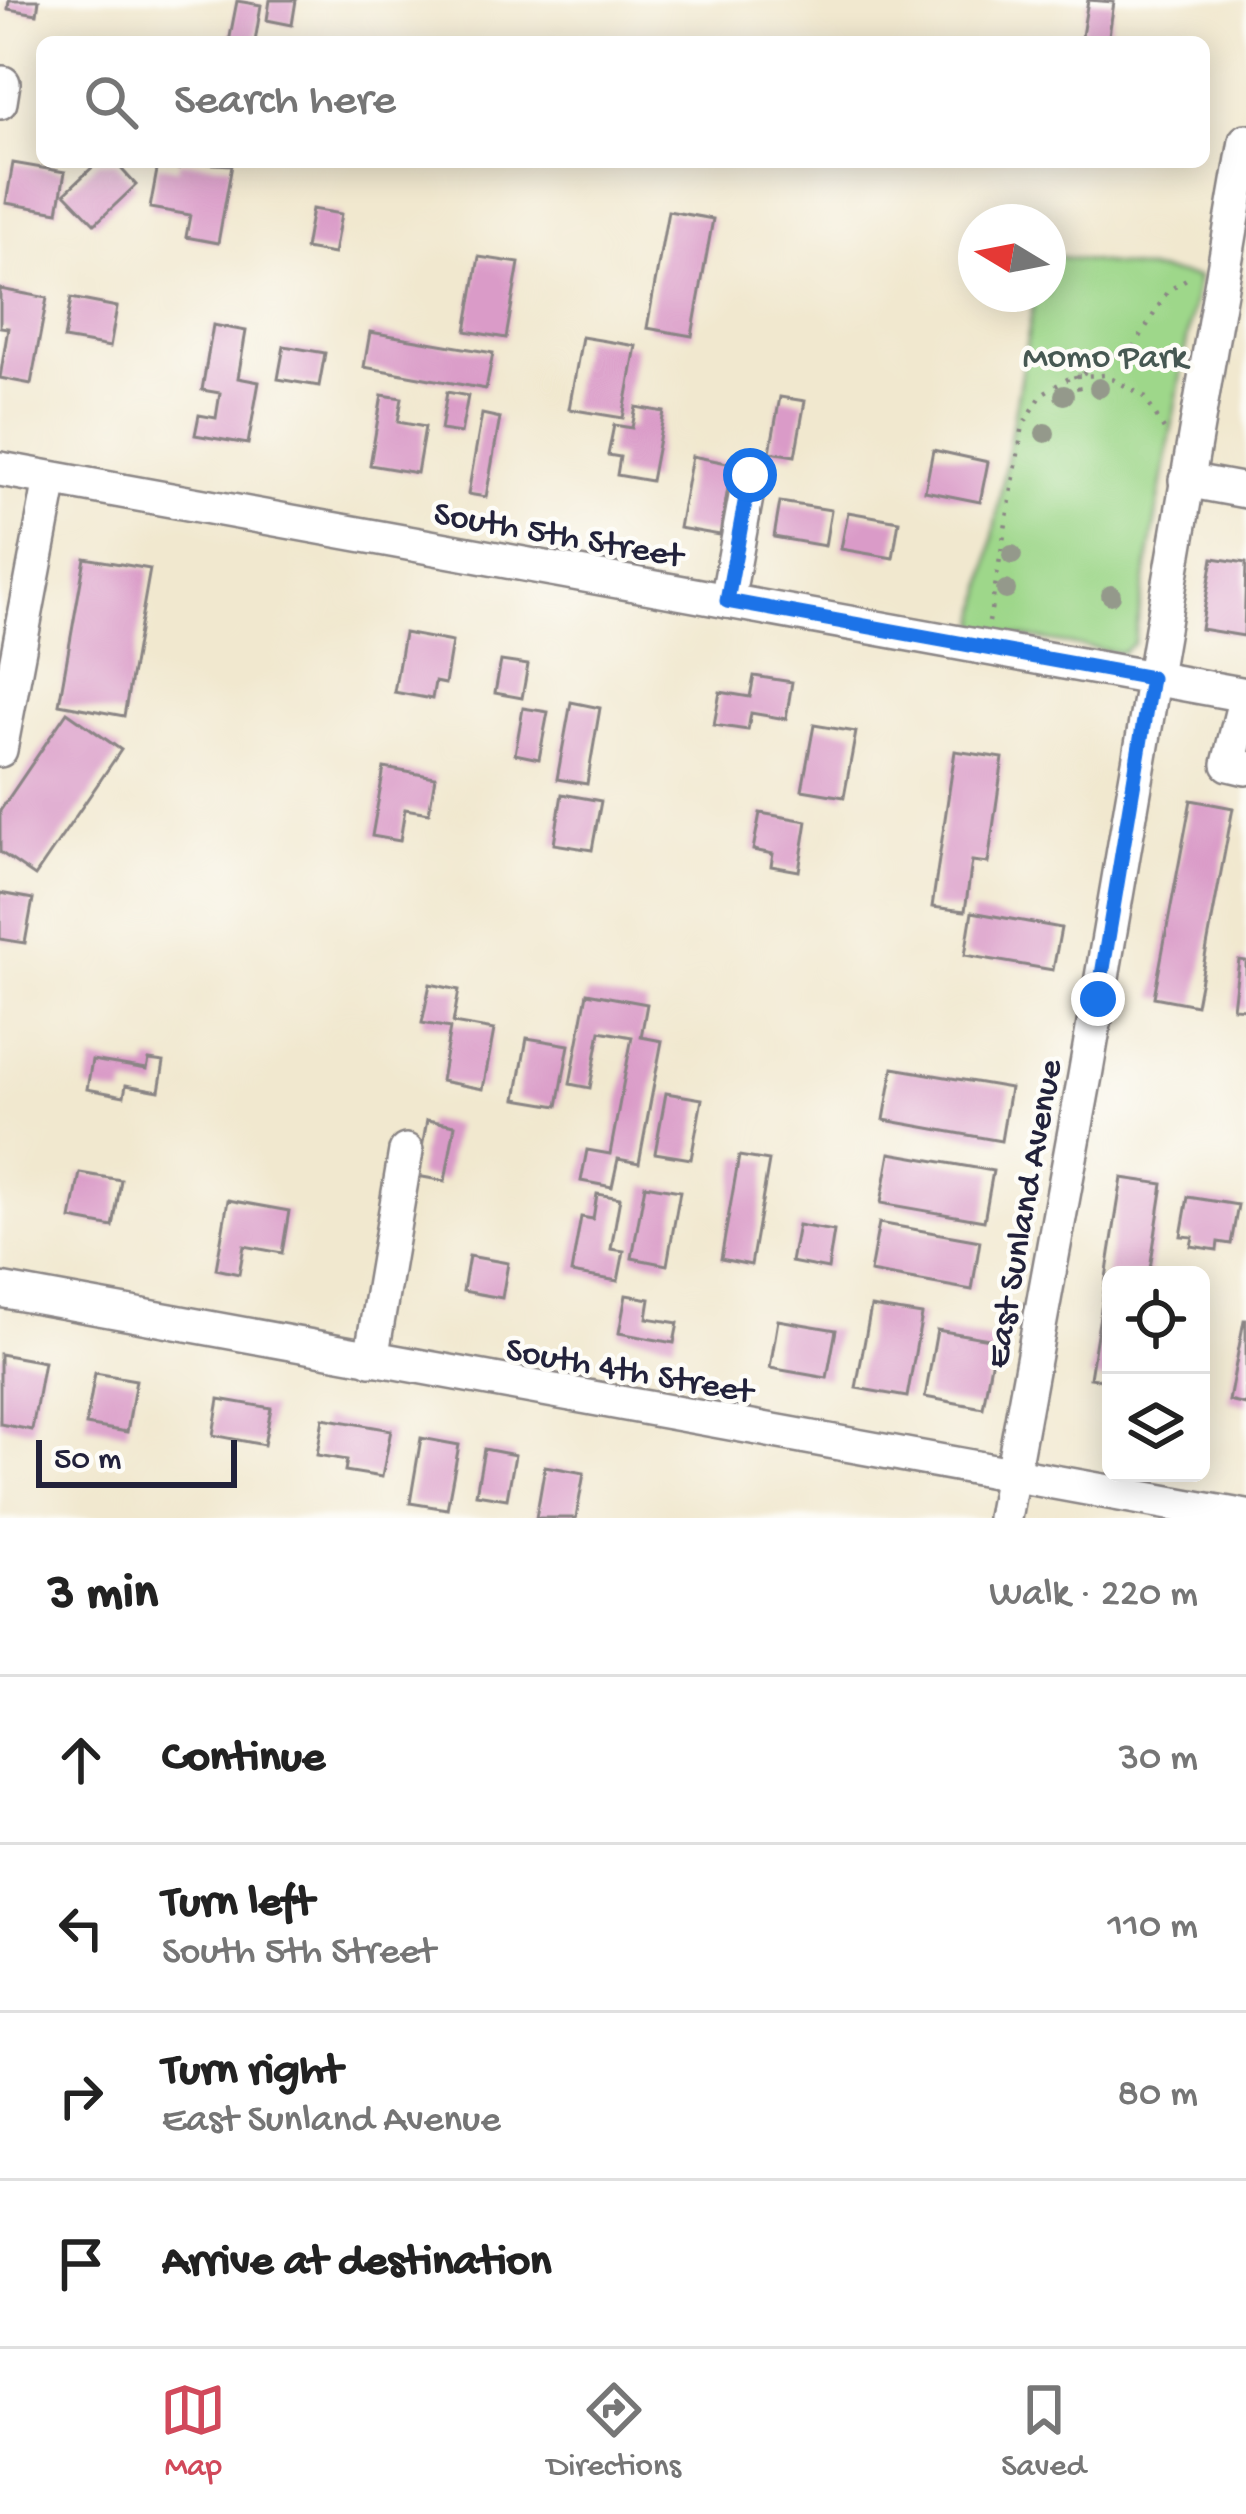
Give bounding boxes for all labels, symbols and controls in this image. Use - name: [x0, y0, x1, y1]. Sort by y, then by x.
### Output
- search box: [36, 36, 1210, 168]
- icon: search: [78, 69, 144, 135]
- text: Search here: [174, 76, 396, 129]
- north arrow: [958, 204, 1066, 312]
- park label: Momo Park: [1022, 338, 1190, 381]
- route start: [723, 448, 777, 502]
- street label: South 5th Street: [430, 494, 689, 581]
- route end: [1071, 972, 1125, 1026]
- street label: East Sunland Avenue: [978, 1056, 1075, 1372]
- map controls: [1102, 1266, 1210, 1482]
- button: locate: [1102, 1266, 1210, 1374]
- street label: South 4th Street: [502, 1330, 759, 1417]
- button: layers: [1102, 1374, 1210, 1482]
- scale bar: [36, 1434, 237, 1487]
- text: 50 m: [54, 1442, 121, 1480]
- text: 3 min: [48, 1566, 158, 1626]
- text: Walk · 220 m: [989, 1573, 1198, 1619]
- icon: ahead: [48, 1727, 114, 1793]
- text: Continue: [162, 1733, 325, 1786]
- text: 30 m: [1119, 1737, 1198, 1783]
- text: Turn left: [162, 1878, 314, 1931]
- icon: left: [48, 1895, 114, 1961]
- text: 110 m: [1107, 1905, 1198, 1951]
- text: South 5th Street: [162, 1931, 435, 1977]
- text: Turn right: [162, 2046, 342, 2099]
- icon: right: [48, 2063, 114, 2129]
- text: 80 m: [1118, 2073, 1198, 2119]
- text: East Sunland Avenue: [162, 2099, 501, 2145]
- icon: arrive: [48, 2231, 114, 2297]
- text: Arrive at destination: [162, 2237, 551, 2290]
- tab: Map: [160, 2377, 226, 2487]
- tab: Directions: [547, 2377, 681, 2487]
- tab: Saved: [1001, 2377, 1086, 2487]

